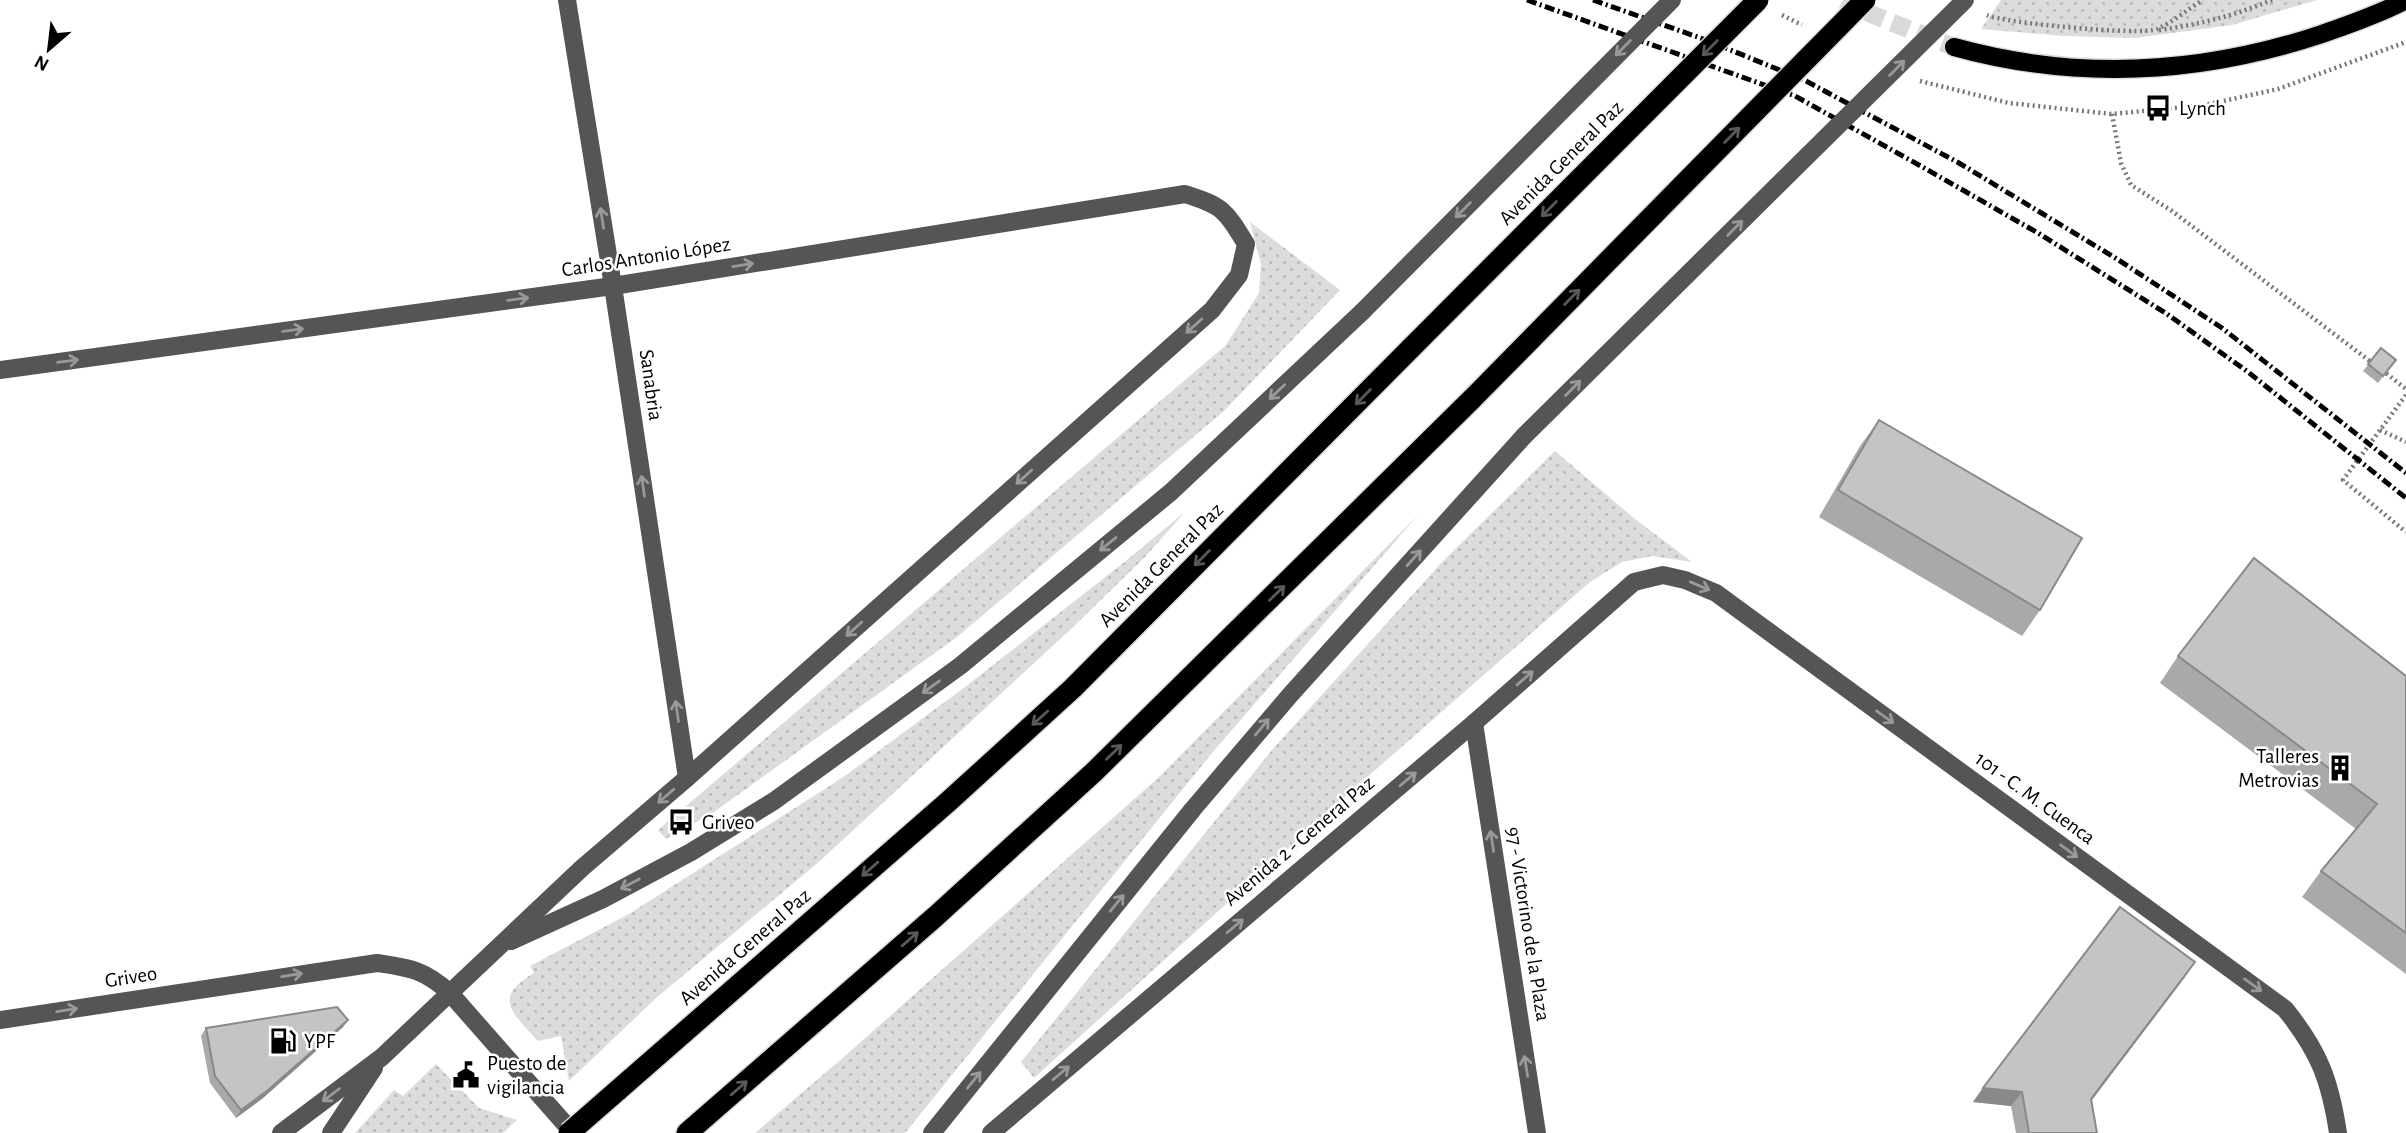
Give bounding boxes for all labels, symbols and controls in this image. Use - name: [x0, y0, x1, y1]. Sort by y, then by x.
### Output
- north arrow: [14, 14, 84, 84]
- one-way arrow: [1615, 40, 1632, 57]
- one-way arrow: [1701, 40, 1718, 57]
- text: N: [31, 51, 52, 74]
- one-way arrow: [1888, 60, 1905, 77]
- bus stop icon: Lynch: [2143, 93, 2173, 123]
- street label: Avenida General Paz: [1495, 97, 1627, 229]
- place label: Lynch: [2179, 98, 2226, 119]
- one-way arrow: [1723, 127, 1740, 144]
- one-way arrow: [1455, 201, 1472, 218]
- one-way arrow: [1541, 201, 1558, 218]
- one-way arrow: [596, 208, 609, 230]
- one-way arrow: [1726, 220, 1743, 237]
- street label: Carlos Antonio López: [560, 233, 732, 281]
- one-way arrow: [731, 258, 754, 271]
- one-way arrow: [1564, 288, 1581, 305]
- one-way arrow: [507, 292, 529, 305]
- one-way arrow: [1185, 318, 1203, 334]
- one-way arrow: [281, 323, 304, 336]
- street label: Sanabria: [636, 348, 666, 422]
- one-way arrow: [56, 354, 78, 367]
- one-way arrow: [1564, 380, 1581, 397]
- one-way arrow: [1269, 384, 1286, 401]
- one-way arrow: [1354, 388, 1371, 405]
- one-way arrow: [1015, 469, 1033, 485]
- one-way arrow: [636, 475, 649, 498]
- street label: Avenida General Paz: [1095, 499, 1227, 631]
- one-way arrow: [1099, 536, 1117, 552]
- one-way arrow: [1194, 549, 1211, 566]
- one-way arrow: [1406, 549, 1422, 567]
- one-way arrow: [1688, 581, 1710, 594]
- one-way arrow: [1268, 585, 1285, 602]
- one-way arrow: [846, 620, 864, 636]
- one-way arrow: [1516, 670, 1534, 686]
- one-way arrow: [922, 680, 941, 694]
- one-way arrow: [670, 700, 683, 723]
- one-way arrow: [1876, 709, 1895, 724]
- one-way arrow: [1031, 710, 1049, 726]
- one-way arrow: [1254, 719, 1270, 737]
- one-way arrow: [1106, 744, 1123, 761]
- place label: Talleres Metrovias: [2238, 746, 2319, 791]
- street label: 101 - C. M. Cuenca: [1971, 748, 2099, 849]
- building icon: Talleres Metrovias: [2325, 753, 2355, 783]
- one-way arrow: [1399, 771, 1417, 786]
- street label: Avenida 2 - General Paz: [1220, 772, 1378, 910]
- one-way arrow: [657, 788, 675, 804]
- bus stop icon: Griveo: [666, 807, 696, 837]
- place label: Griveo: [702, 812, 755, 833]
- street label: 97 - Victorino de la Plaza: [1502, 825, 1554, 1023]
- one-way arrow: [1485, 830, 1498, 853]
- one-way arrow: [2059, 844, 2078, 858]
- one-way arrow: [862, 861, 880, 877]
- one-way arrow: [621, 877, 641, 891]
- street label: Avenida General Paz: [675, 885, 815, 1009]
- one-way arrow: [1110, 894, 1125, 912]
- one-way arrow: [1225, 918, 1243, 934]
- one-way arrow: [901, 931, 919, 947]
- street label: Griveo: [103, 963, 159, 991]
- one-way arrow: [280, 968, 303, 981]
- one-way arrow: [2243, 978, 2262, 993]
- one-way arrow: [56, 1003, 78, 1016]
- fuel station icon: YPF: [268, 1026, 298, 1056]
- place label: YPF: [304, 1031, 336, 1052]
- place label: Puesto de vigilancia: [487, 1053, 567, 1098]
- one-way arrow: [1519, 1055, 1532, 1077]
- public building icon: Puesto de vigilancia: [451, 1060, 481, 1090]
- one-way arrow: [1052, 1065, 1070, 1081]
- one-way arrow: [967, 1071, 982, 1089]
- one-way arrow: [729, 1080, 747, 1096]
- one-way arrow: [322, 1087, 341, 1102]

